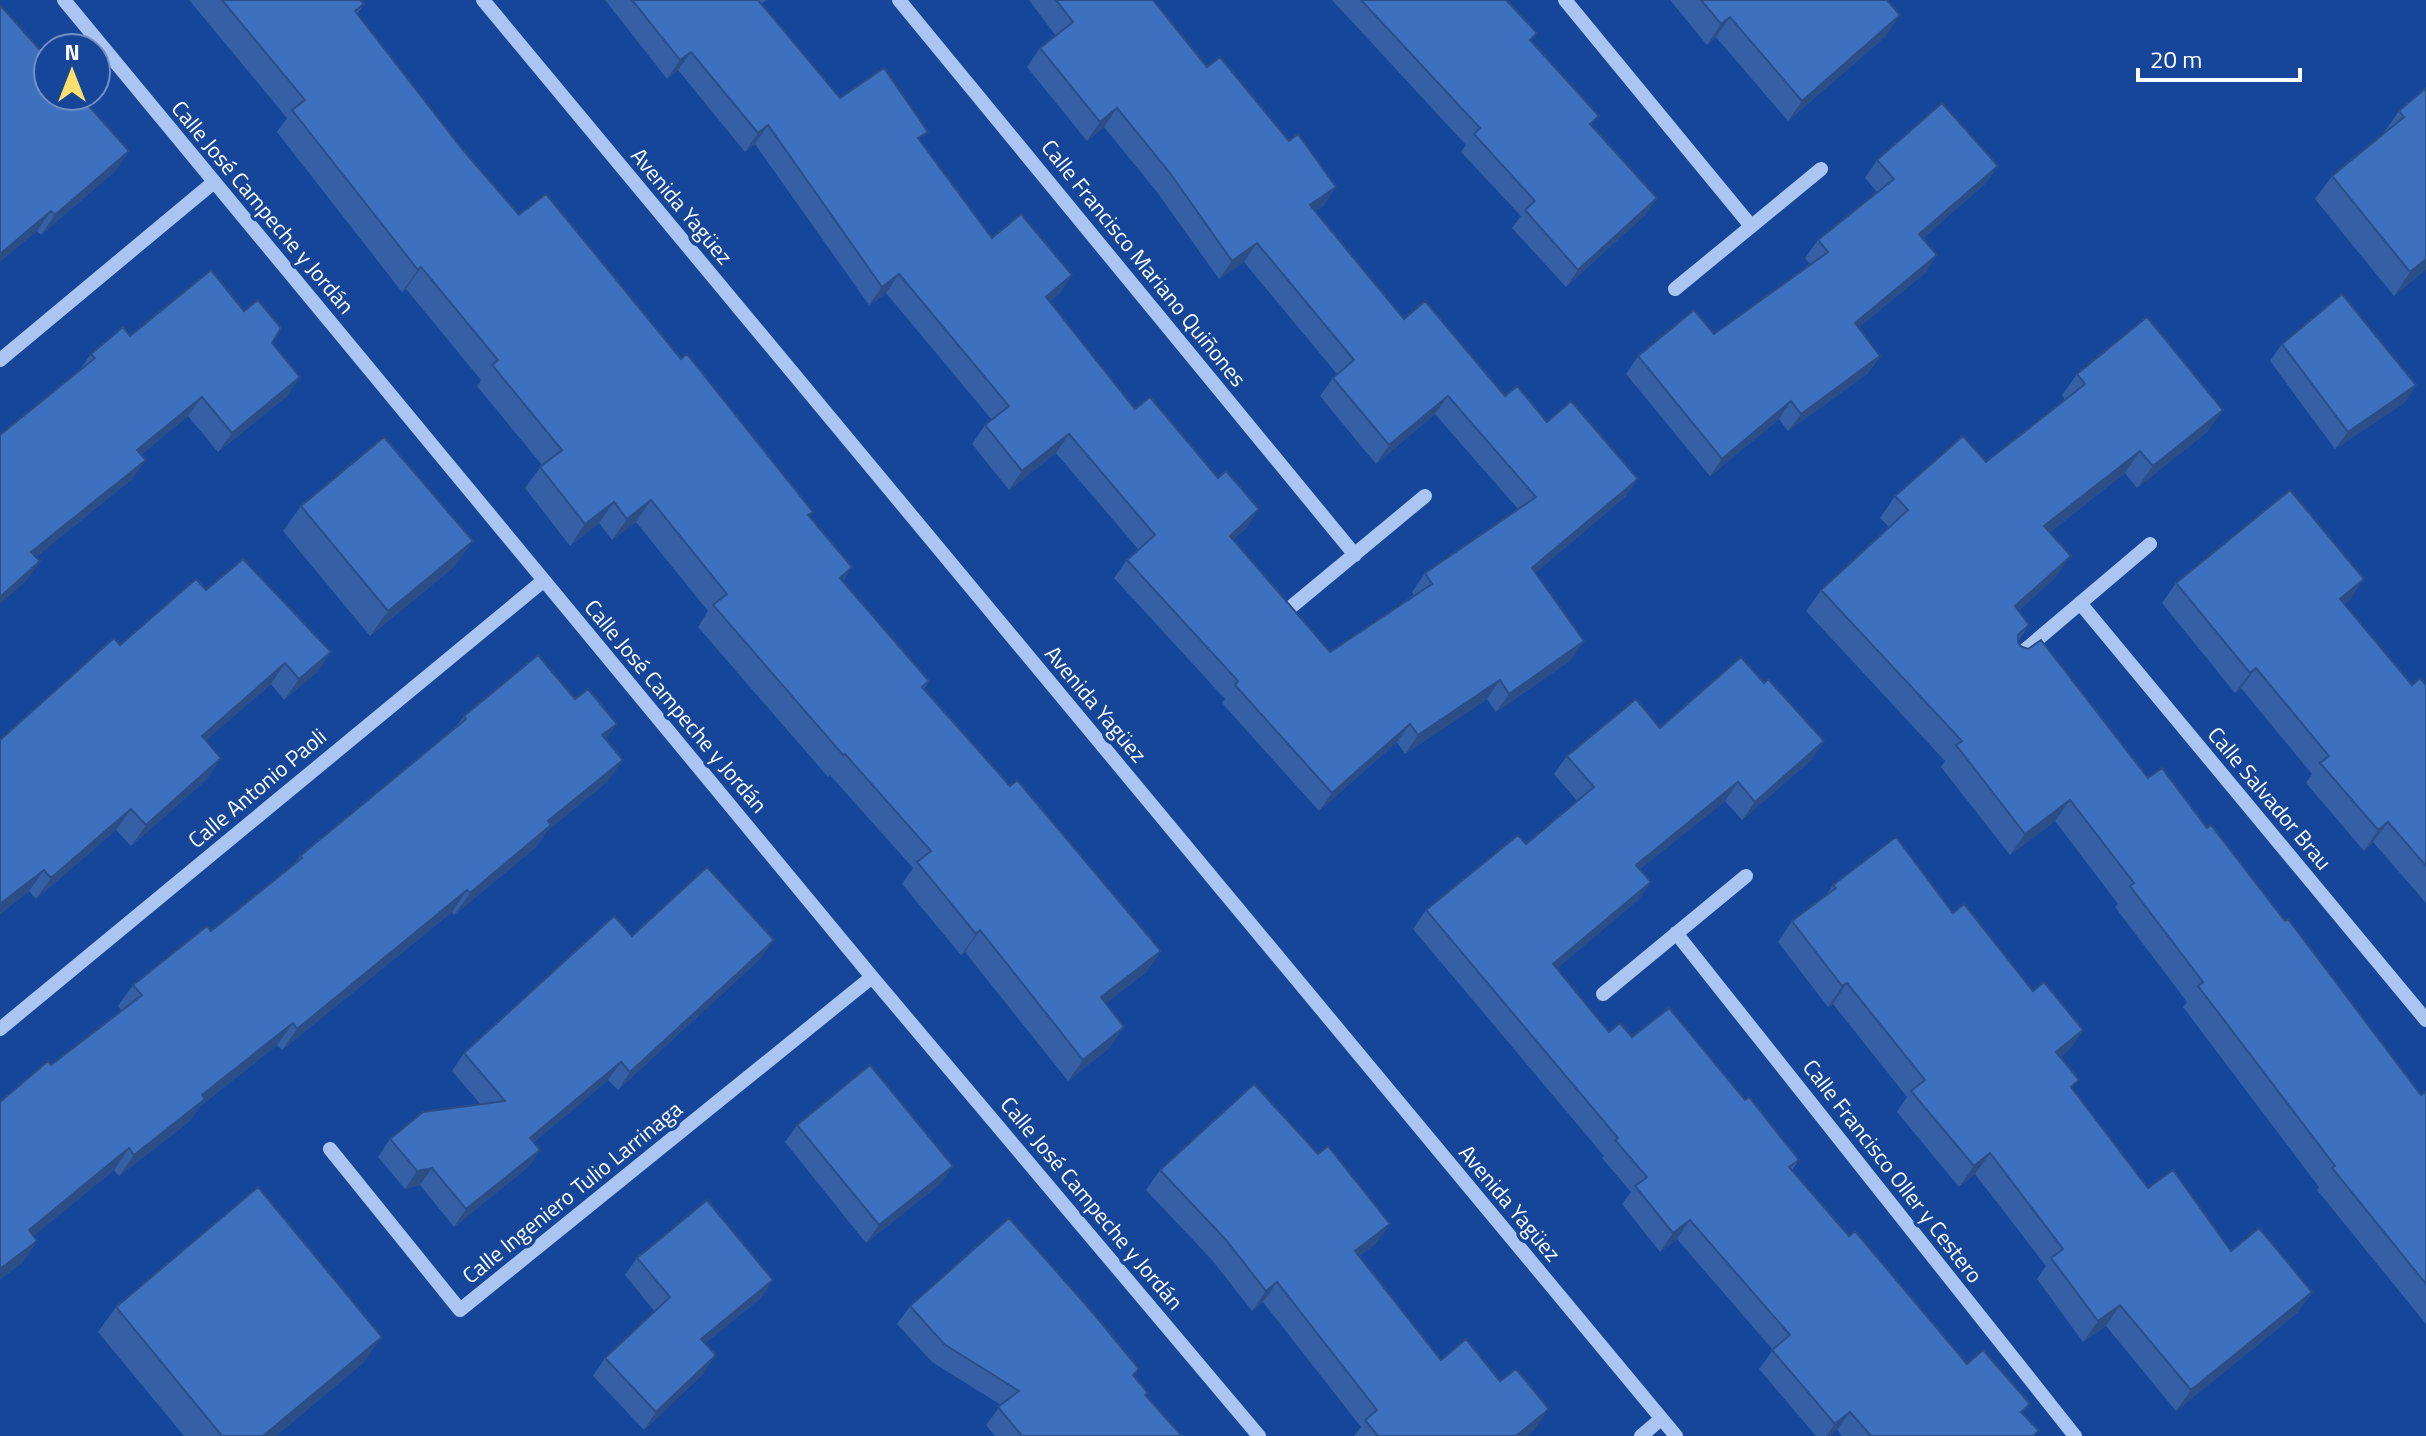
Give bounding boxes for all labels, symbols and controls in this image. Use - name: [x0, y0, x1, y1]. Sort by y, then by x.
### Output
- north arrow: [32, 32, 112, 112]
- scale bar: [2138, 32, 2300, 82]
- text: N: [64, 35, 80, 69]
- text: 20 m: [2150, 41, 2202, 77]
- street label: Calle José Campeche y Jordán: [163, 93, 363, 321]
- street label: Calle Francisco Mariano Quiñones: [1033, 132, 1255, 394]
- street label: Avenida Yagüez: [623, 140, 741, 272]
- street label: Calle José Campeche y Jordán: [576, 592, 776, 820]
- street label: Avenida Yagüez: [1037, 638, 1155, 770]
- street label: Calle Salvador Brau: [2200, 719, 2340, 877]
- street label: Calle Antonio Paoli: [180, 720, 334, 856]
- street label: Calle Francisco Oller y Cestero: [1795, 1052, 1991, 1290]
- street label: Calle José Campeche y Jordán: [992, 1089, 1192, 1317]
- street label: Calle Ingeniero Tulio Larrinaga: [455, 1092, 689, 1292]
- street label: Avenida Yagüez: [1451, 1137, 1569, 1269]

